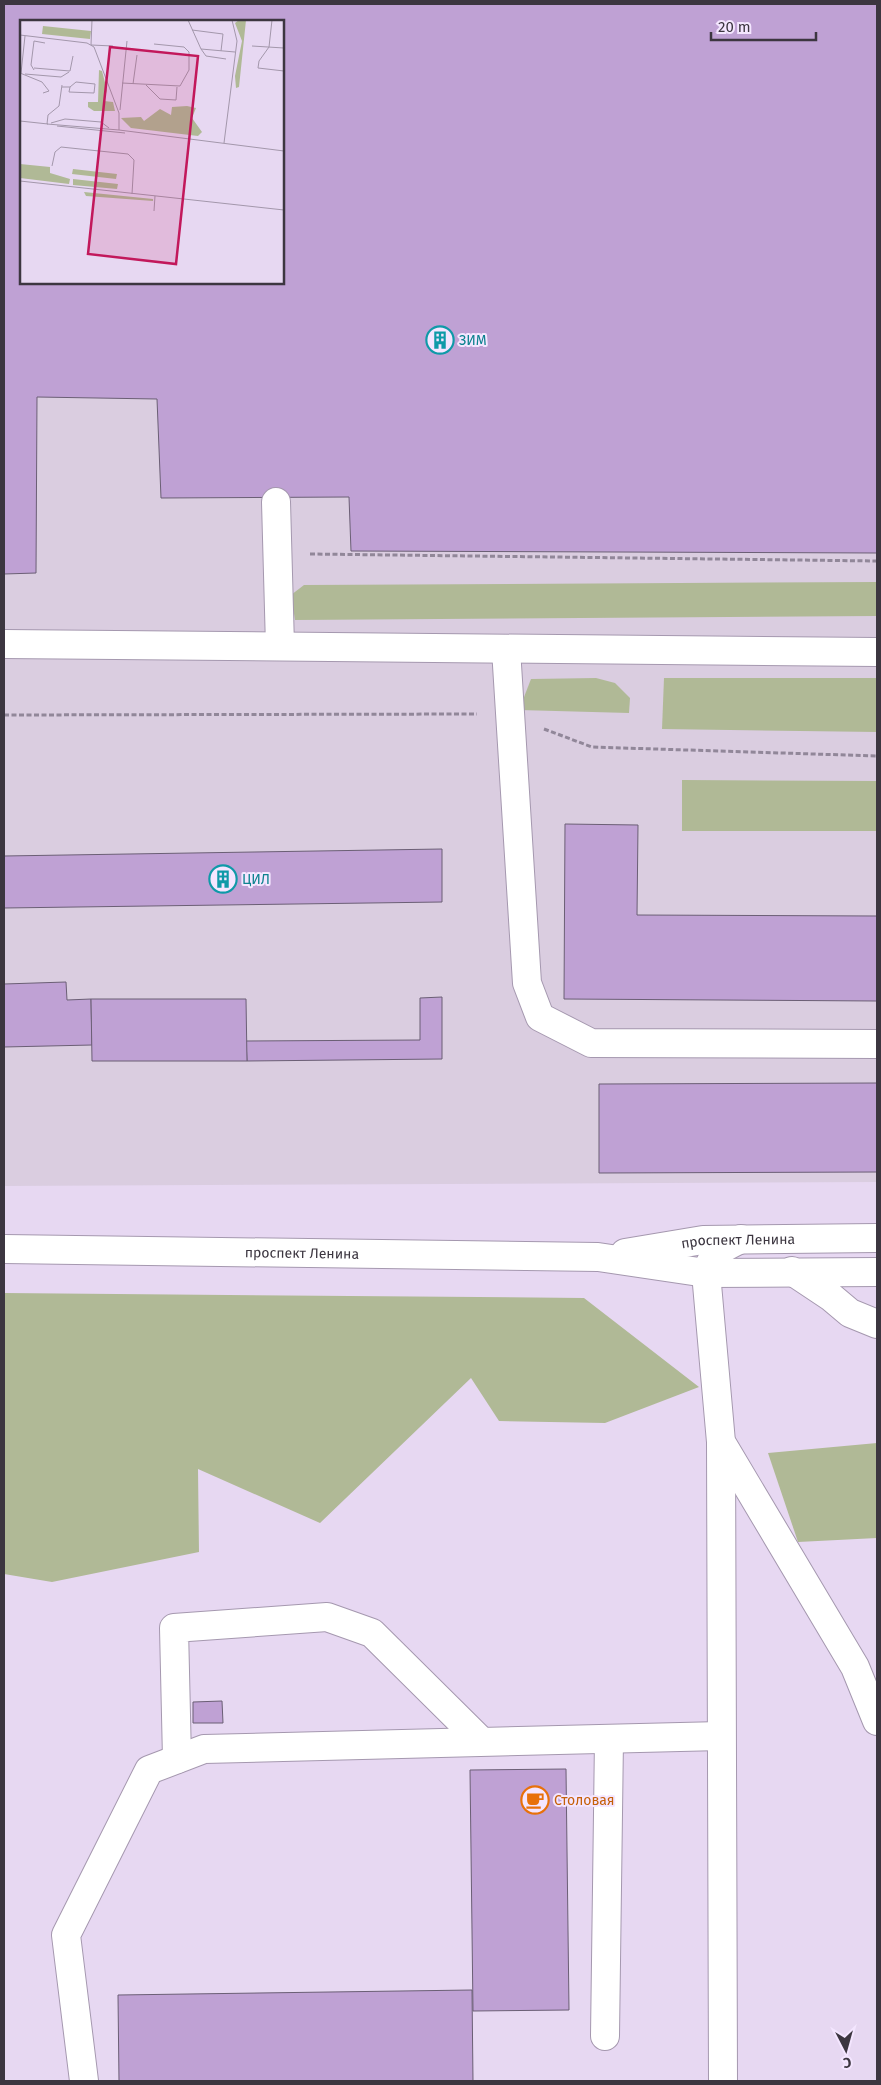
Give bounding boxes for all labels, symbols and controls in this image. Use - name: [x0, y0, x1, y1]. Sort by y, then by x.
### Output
- scale bar: [711, 10, 816, 42]
- text: 20 m: [718, 18, 751, 36]
- inset map: [20, 20, 284, 284]
- building icon: ЗИМ: [425, 325, 455, 355]
- place label: ЗИМ: [459, 332, 487, 349]
- building icon: ЦИЛ: [208, 864, 238, 894]
- place label: ЦИЛ: [242, 871, 270, 888]
- street label: проспект Ленина: [680, 1231, 795, 1253]
- street label: проспект Ленина: [245, 1244, 359, 1263]
- cafe icon: Столовая: [520, 1785, 550, 1815]
- place label: Столовая: [554, 1792, 614, 1809]
- north arrow: [821, 2025, 871, 2075]
- text: С: [842, 2054, 852, 2071]

